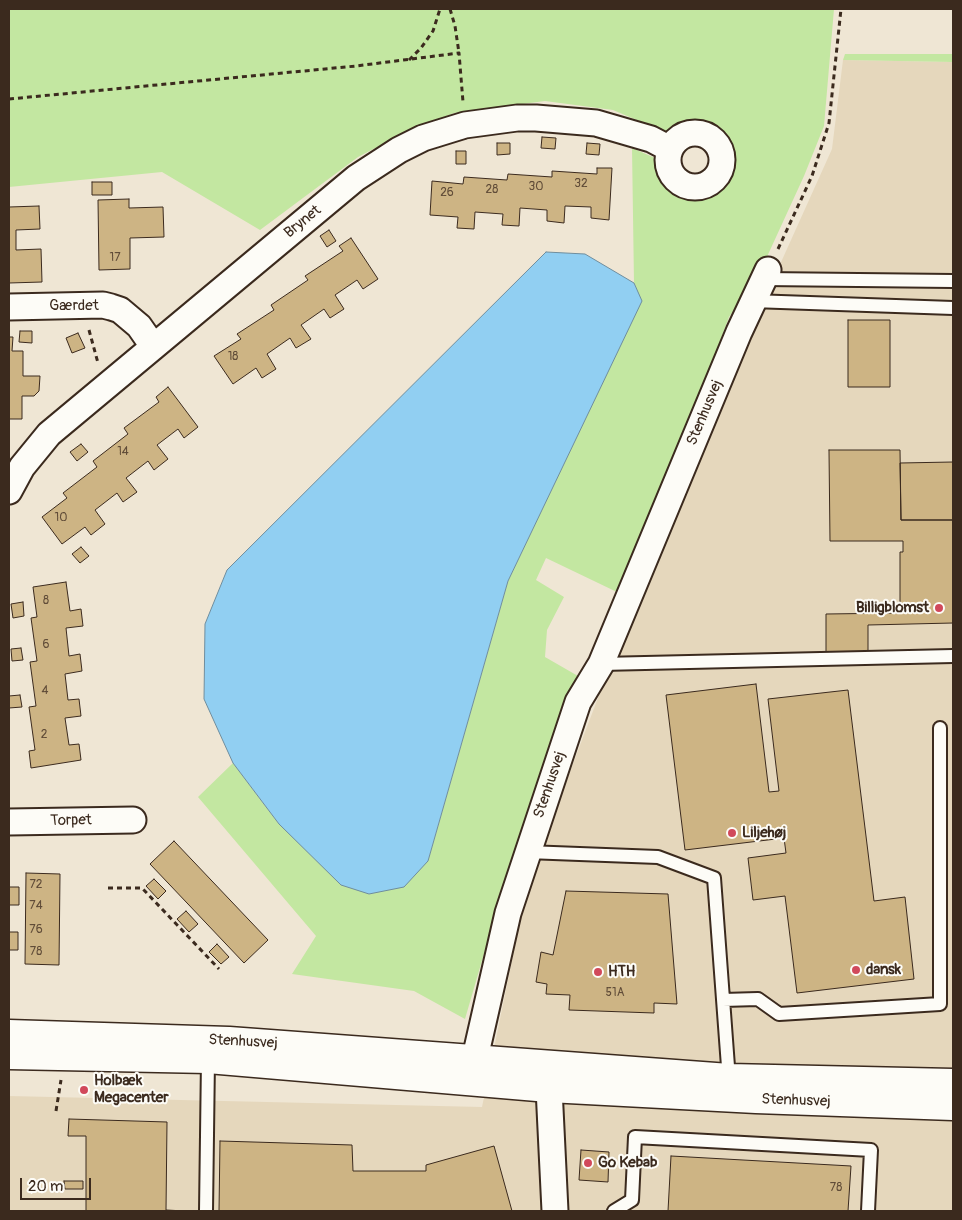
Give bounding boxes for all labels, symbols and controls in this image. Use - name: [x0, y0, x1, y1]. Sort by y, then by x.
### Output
- house number: 32: [574, 177, 588, 191]
- house number: 30: [529, 180, 543, 194]
- house number: 28: [486, 183, 498, 197]
- house number: 26: [440, 186, 454, 200]
- street label: Brynet: [281, 202, 325, 242]
- house number: 17: [109, 251, 121, 265]
- street label: Gærdet: [49, 297, 99, 315]
- house number: 18: [228, 350, 238, 364]
- street label: Stenhusvej: [683, 378, 727, 448]
- house number: 14: [117, 445, 129, 459]
- house number: 10: [55, 511, 67, 525]
- house number: 8: [43, 594, 49, 608]
- place label: Billigblomst: [856, 599, 929, 617]
- marker: Billigblomst: [933, 602, 945, 614]
- house number: 6: [43, 638, 49, 652]
- house number: 4: [42, 684, 48, 698]
- house number: 2: [41, 728, 47, 742]
- street label: Stenhusvej: [530, 749, 570, 821]
- street label: Torpet: [50, 812, 92, 830]
- place label: Liljehøj: [742, 824, 786, 842]
- marker: Liljehøj: [726, 827, 738, 839]
- house number: 72: [29, 878, 43, 892]
- house number: 74: [29, 899, 43, 913]
- house number: 76: [29, 923, 43, 937]
- house number: 78: [30, 945, 42, 959]
- place label: dansk: [866, 961, 901, 979]
- place label: HTH: [608, 963, 635, 981]
- marker: dansk: [850, 964, 862, 976]
- marker: HTH: [592, 966, 604, 978]
- house number: 51A: [606, 986, 624, 1000]
- street label: Stenhusvej: [208, 1031, 278, 1053]
- place label: Holbæk Megacenter: [94, 1072, 169, 1107]
- marker: Holbæk Megacenter: [78, 1084, 90, 1096]
- street label: Stenhusvej: [761, 1091, 831, 1111]
- place label: Go Kebab: [598, 1154, 657, 1172]
- marker: Go Kebab: [582, 1157, 594, 1169]
- scale bar: [22, 1168, 94, 1200]
- text: 20 m: [28, 1177, 63, 1196]
- house number: 78: [830, 1181, 842, 1195]

